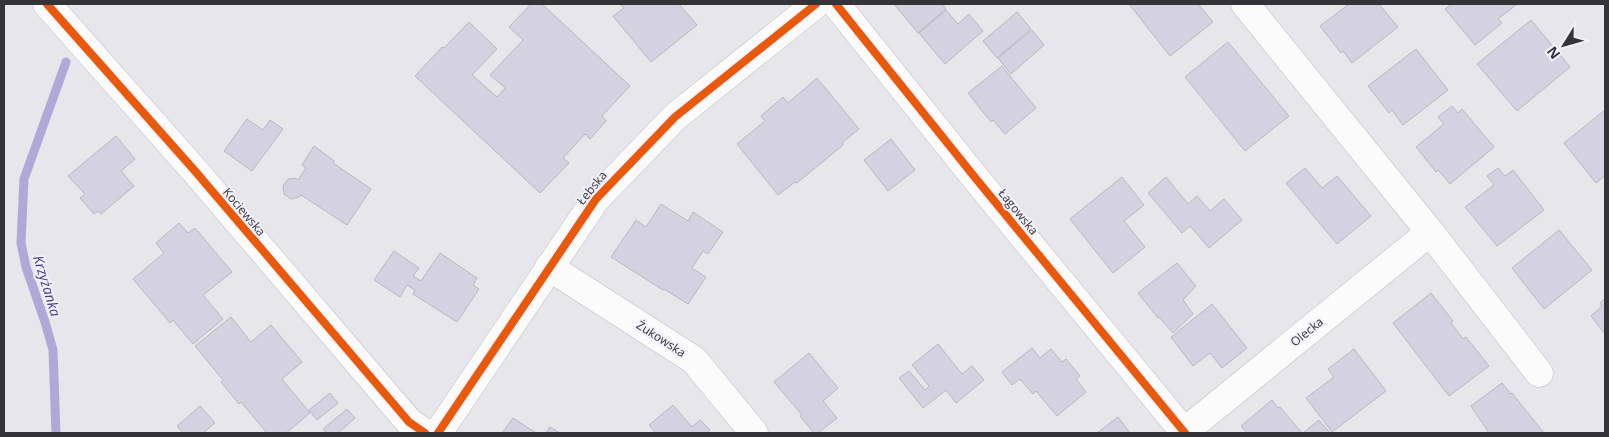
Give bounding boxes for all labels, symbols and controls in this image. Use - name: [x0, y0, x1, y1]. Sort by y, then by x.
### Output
- north arrow: [1539, 20, 1589, 70]
- text: N: [1542, 43, 1564, 63]
- street label: Łebska: [573, 167, 611, 208]
- street label: Kociewska: [219, 184, 270, 239]
- street label: Łagowska: [995, 185, 1042, 238]
- water label: Krzyżanka: [29, 253, 66, 319]
- street label: Olecka: [1287, 313, 1327, 350]
- street label: Żukowska: [633, 316, 689, 361]

